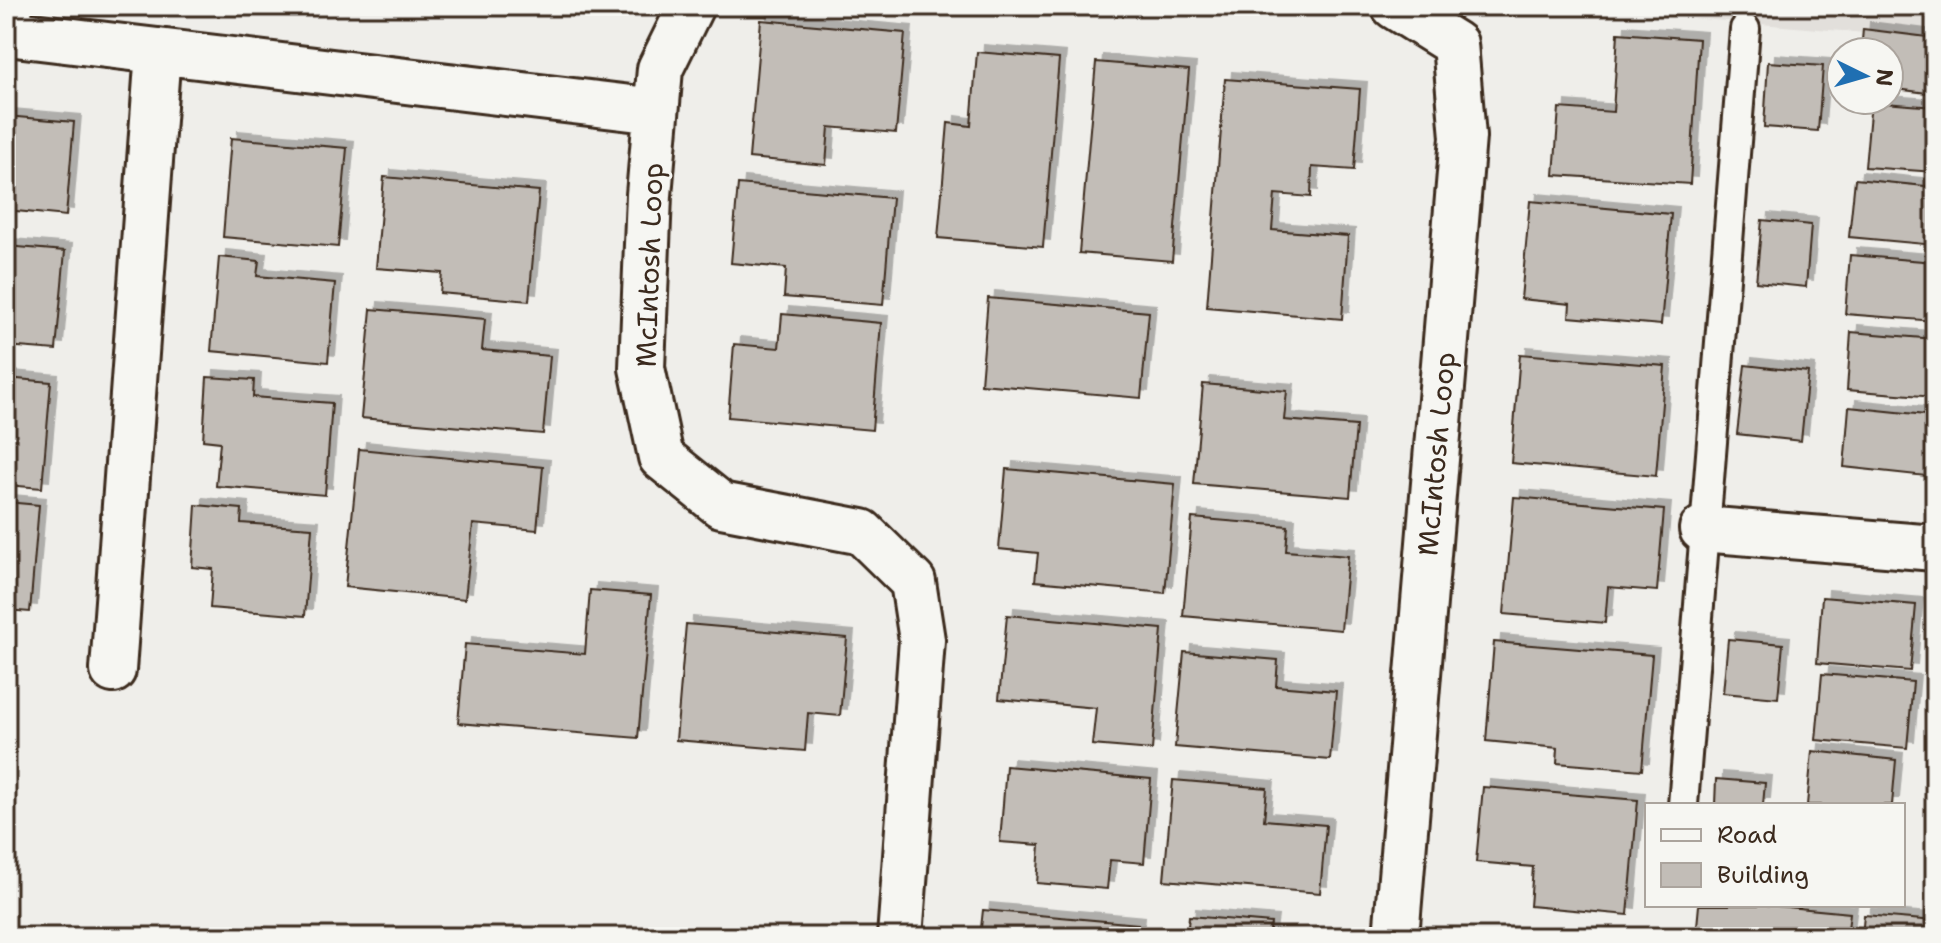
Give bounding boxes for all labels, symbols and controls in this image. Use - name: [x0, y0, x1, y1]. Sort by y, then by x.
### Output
- north arrow: [1825, 36, 1905, 116]
- text: N: [1869, 68, 1900, 88]
- street label: McIntosh Loop: [626, 162, 672, 368]
- street label: McIntosh Loop: [1408, 350, 1464, 558]
- legend: [1645, 803, 1905, 907]
- text: Road: [1717, 819, 1777, 851]
- text: Building: [1717, 859, 1809, 891]

